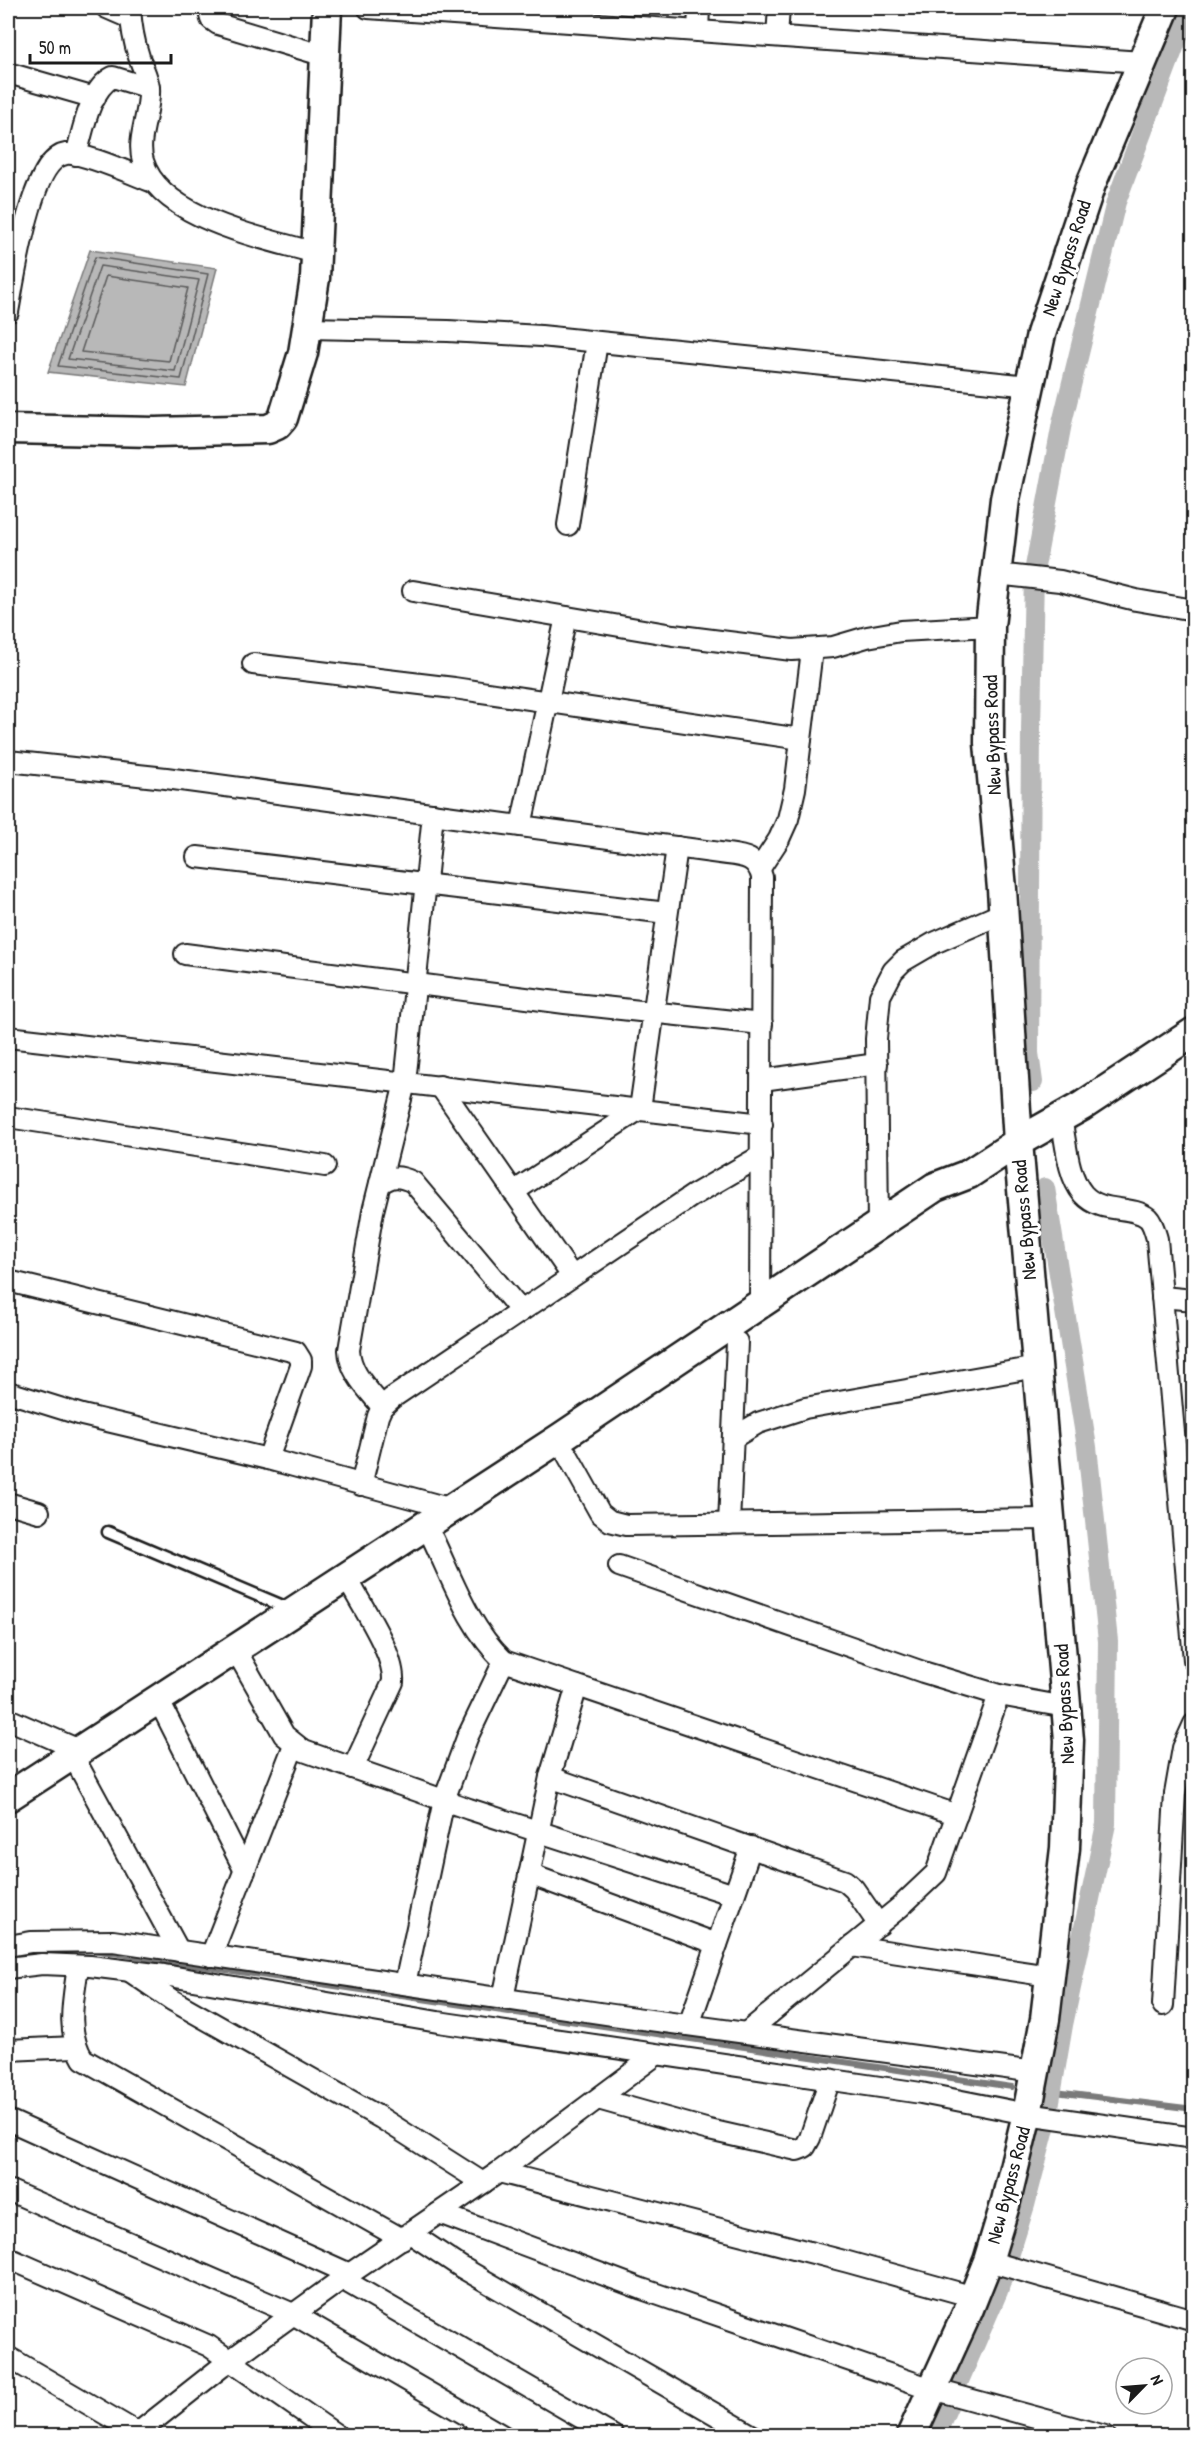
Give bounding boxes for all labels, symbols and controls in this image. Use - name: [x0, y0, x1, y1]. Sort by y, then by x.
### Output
- scale bar: [30, 27, 171, 65]
- text: 50 m: [39, 35, 71, 60]
- street label: New Bypass Road: [1034, 196, 1097, 319]
- street label: New Bypass Road: [976, 674, 1007, 796]
- street label: New Bypass Road: [1005, 1159, 1042, 1281]
- street label: New Bypass Road: [1047, 1643, 1080, 1765]
- street label: New Bypass Road: [979, 2123, 1036, 2246]
- north arrow: [1114, 2356, 1174, 2416]
- text: N: [1146, 2371, 1170, 2389]

